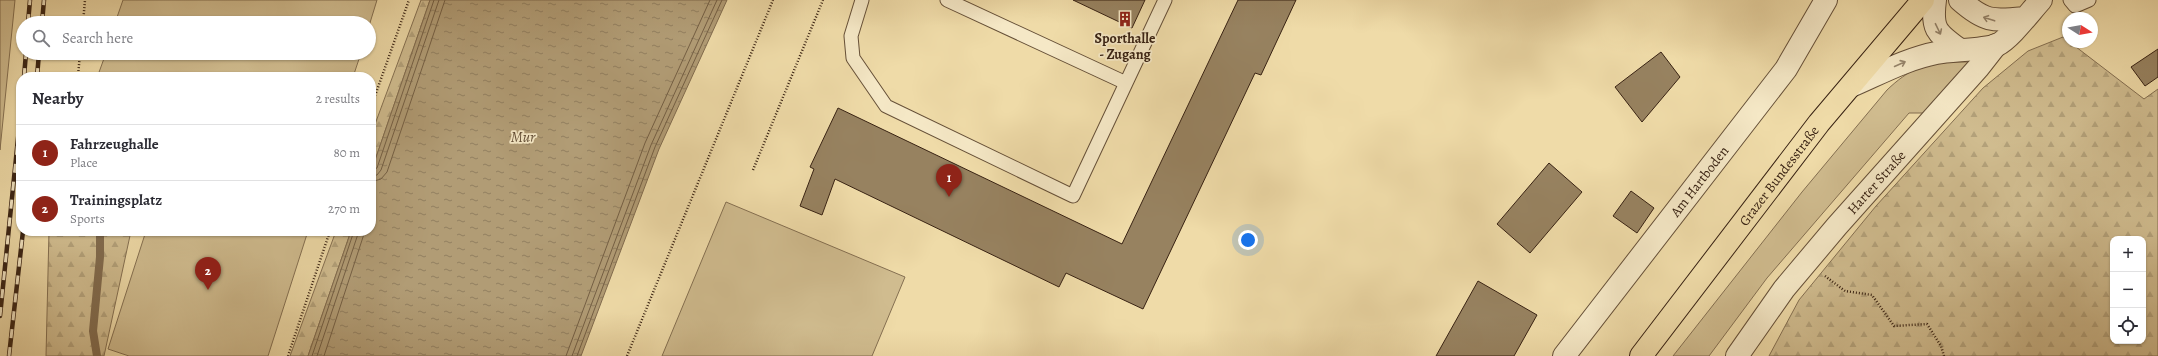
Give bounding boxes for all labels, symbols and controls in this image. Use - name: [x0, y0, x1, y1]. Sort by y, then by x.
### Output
- building icon: Sporthalle - Zugang: [1116, 10, 1134, 28]
- north arrow: [2062, 12, 2098, 48]
- one-way arrow: [1984, 14, 1996, 22]
- search box: [16, 16, 376, 60]
- one-way arrow: [1935, 23, 1942, 35]
- icon: search: [30, 27, 52, 49]
- text: Search here: [62, 28, 133, 48]
- place label: Sporthalle - Zugang: [1095, 29, 1156, 64]
- one-way arrow: [1893, 60, 1905, 67]
- text: Nearby: [32, 87, 83, 110]
- text: 2 results: [316, 90, 360, 107]
- street label: Grazer Bundesstraße: [1734, 122, 1823, 230]
- water label: Mur: [511, 127, 536, 147]
- text: Fahrzeughalle: [70, 134, 159, 154]
- street label: Am Hartboden: [1665, 142, 1733, 221]
- text: 1: [43, 144, 47, 161]
- text: 80 m: [333, 144, 360, 161]
- street label: Harter Straße: [1843, 146, 1910, 218]
- text: Place: [70, 154, 98, 171]
- pin: 1: [936, 164, 962, 197]
- text: Trainingsplatz: [70, 190, 162, 210]
- text: 2: [42, 200, 48, 217]
- text: 270 m: [328, 200, 360, 217]
- text: Sports: [70, 210, 105, 227]
- your location: [1238, 230, 1258, 250]
- map controls: [2110, 236, 2146, 344]
- button: +: [2110, 236, 2146, 272]
- pin: 2: [195, 257, 221, 290]
- button: −: [2110, 272, 2146, 308]
- button: locate: [2110, 308, 2146, 344]

